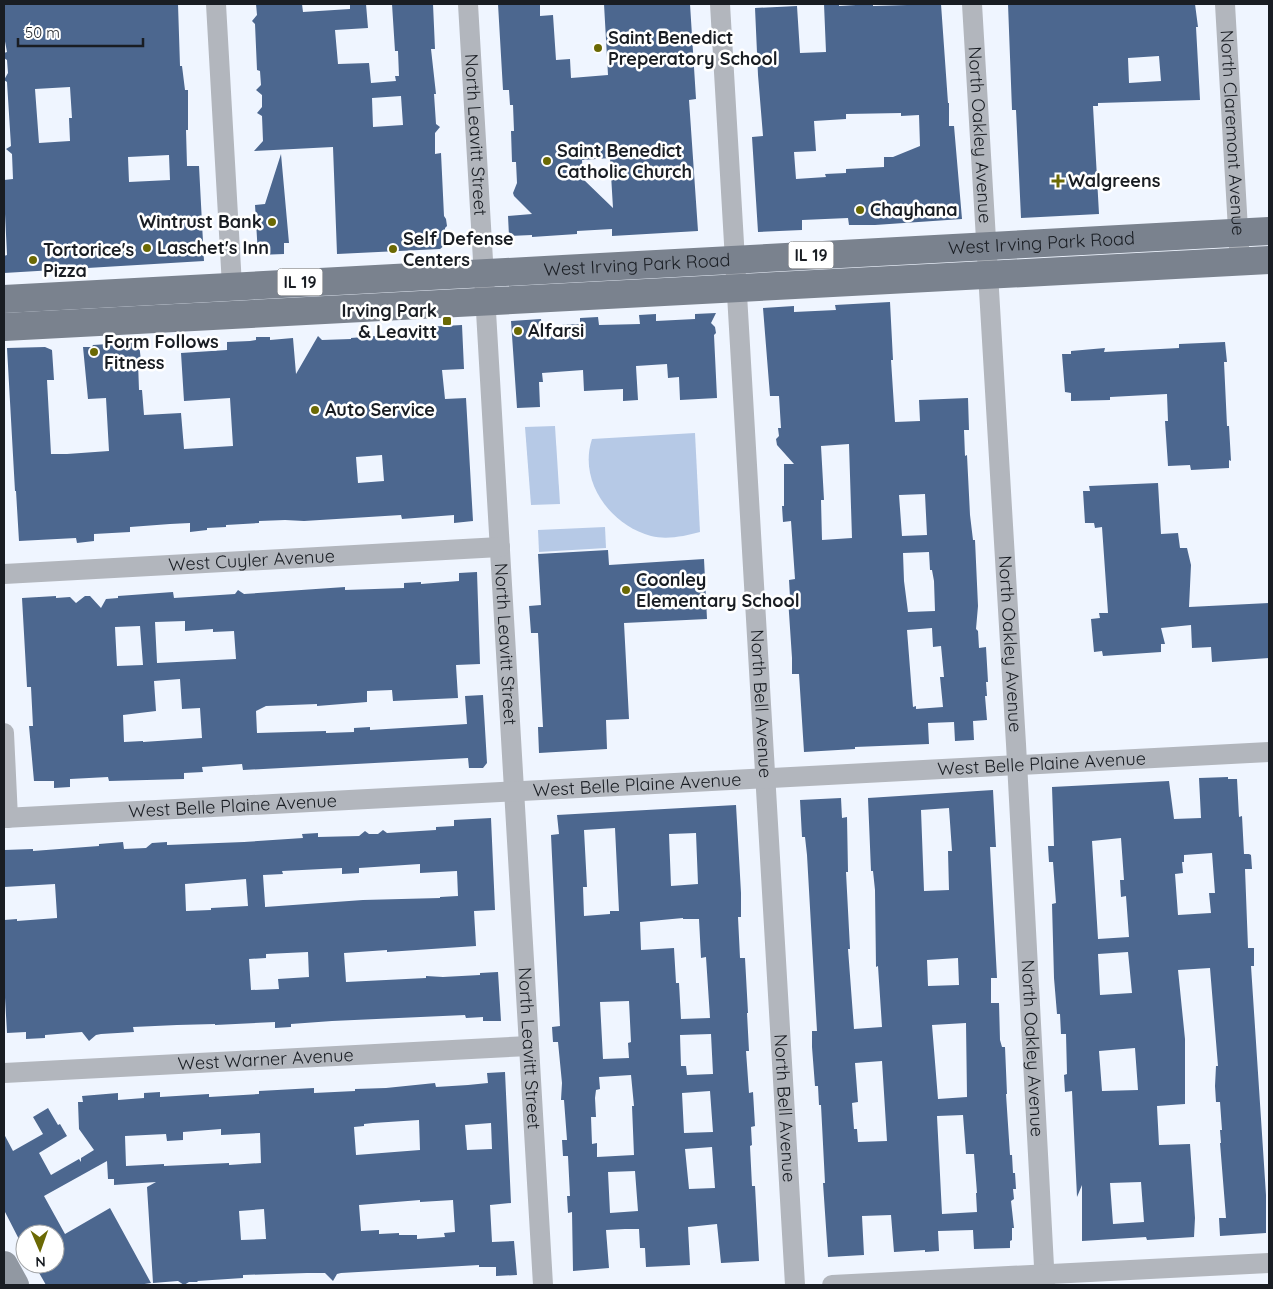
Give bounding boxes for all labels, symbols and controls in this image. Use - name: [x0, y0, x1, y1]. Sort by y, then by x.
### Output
- scale bar: [18, 15, 142, 47]
- text: 50 m: [25, 23, 60, 42]
- place label: Saint Benedict Preperatory School: [608, 26, 778, 70]
- street label: North Claremont Avenue: [1216, 29, 1250, 236]
- marker: Saint Benedict Preperatory School: [592, 42, 604, 54]
- street label: North Oakley Avenue: [964, 46, 997, 224]
- street label: North Leavitt Street: [460, 53, 492, 217]
- place label: Saint Benedict Catholic Church: [557, 139, 692, 183]
- marker: Saint Benedict Catholic Church: [541, 155, 553, 167]
- place label: Walgreens: [1068, 169, 1161, 192]
- marker: Walgreens: [1052, 175, 1064, 187]
- place label: Chayhana: [870, 198, 958, 221]
- marker: Chayhana: [854, 204, 866, 216]
- place label: Wintrust Bank: [139, 210, 262, 233]
- marker: Wintrust Bank: [266, 216, 278, 228]
- street label: West Irving Park Road: [948, 226, 1135, 259]
- place label: Self Defense Centers: [403, 227, 514, 271]
- place label: Laschet's Inn: [157, 236, 269, 259]
- place label: Tortorice's Pizza: [43, 238, 135, 282]
- marker: Laschet's Inn: [141, 242, 153, 254]
- road number: IL 19: [788, 242, 834, 268]
- marker: Self Defense Centers: [387, 243, 399, 255]
- street label: West Irving Park Road: [543, 248, 731, 281]
- marker: Tortorice's Pizza: [27, 254, 39, 266]
- road number: IL 19: [278, 268, 322, 296]
- place label: Irving Park & Leavitt: [342, 299, 437, 343]
- marker: Irving Park & Leavitt: [441, 315, 453, 327]
- place label: Alfarsi: [528, 319, 584, 342]
- marker: Alfarsi: [512, 325, 524, 337]
- place label: Form Follows Fitness: [104, 330, 219, 374]
- marker: Form Follows Fitness: [88, 346, 100, 358]
- place label: Auto Service: [325, 398, 435, 421]
- marker: Auto Service: [309, 404, 321, 416]
- street label: West Cuyler Avenue: [168, 544, 335, 576]
- street label: North Oakley Avenue: [994, 555, 1027, 733]
- street label: North Leavitt Street: [490, 562, 522, 726]
- place label: Coonley Elementary School: [636, 568, 800, 612]
- marker: Coonley Elementary School: [620, 584, 632, 596]
- street label: North Bell Avenue: [746, 629, 777, 779]
- street label: West Belle Plaine Avenue: [937, 746, 1146, 780]
- street label: West Belle Plaine Avenue: [532, 768, 742, 801]
- street label: West Belle Plaine Avenue: [128, 789, 337, 822]
- street label: North Oakley Avenue: [1017, 959, 1049, 1137]
- street label: North Leavitt Street: [513, 966, 546, 1130]
- street label: North Bell Avenue: [769, 1033, 801, 1183]
- street label: West Warner Avenue: [177, 1043, 354, 1075]
- north arrow: [15, 1224, 65, 1274]
- text: N: [35, 1253, 46, 1271]

